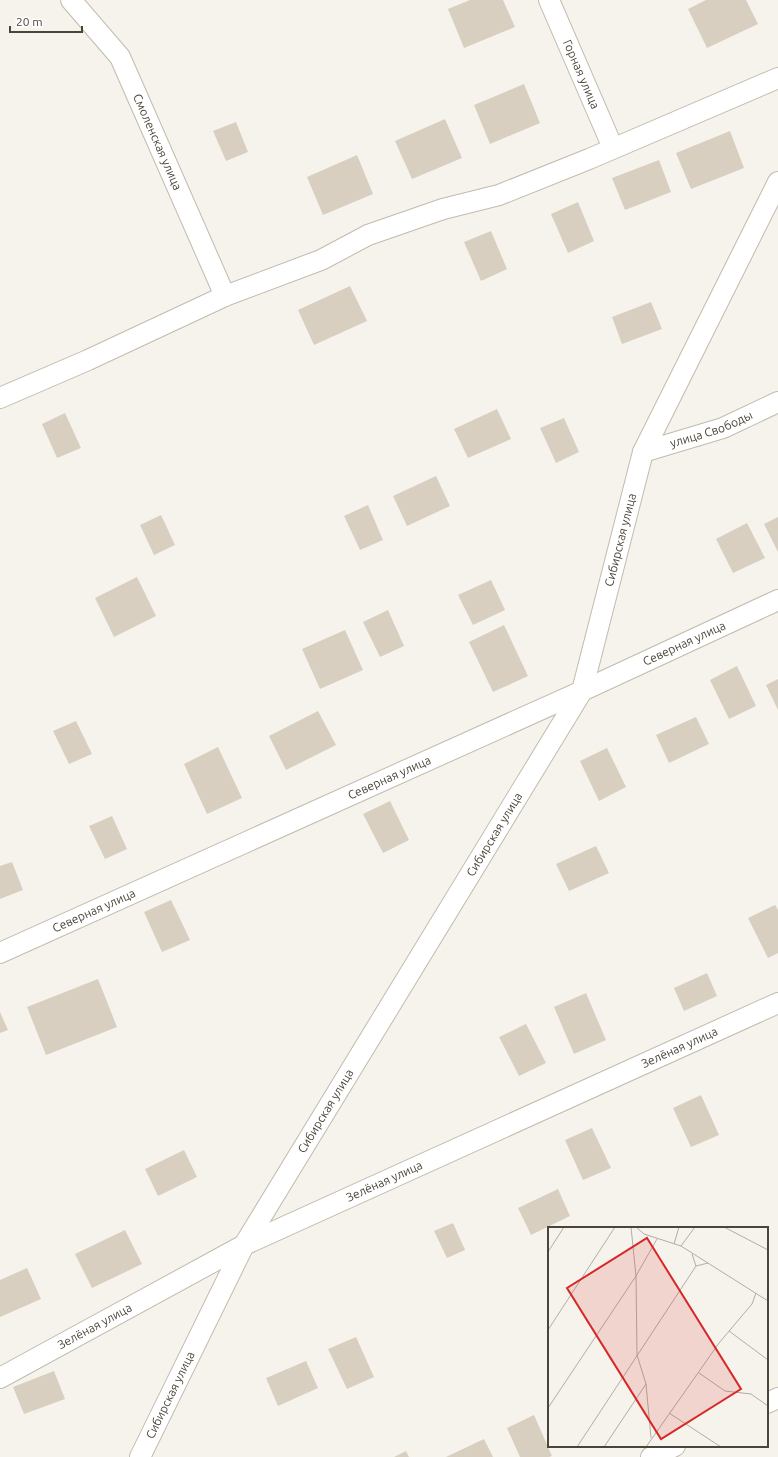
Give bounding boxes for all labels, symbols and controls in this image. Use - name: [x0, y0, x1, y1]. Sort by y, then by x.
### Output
- scale bar: [10, 8, 82, 34]
- text: 20 m: [16, 15, 43, 28]
- street label: Горная улица: [561, 38, 602, 111]
- street label: Смоленская улица: [131, 92, 185, 192]
- street label: улица Свободы: [668, 408, 754, 450]
- street label: Сибирская улица: [602, 492, 638, 588]
- street label: Северная улица: [641, 618, 727, 668]
- street label: Северная улица: [346, 753, 433, 802]
- street label: Сибирская улица: [464, 790, 524, 878]
- street label: Северная улица: [50, 886, 137, 935]
- street label: Зелёная улица: [639, 1024, 719, 1070]
- street label: Сибирская улица: [295, 1067, 356, 1155]
- street label: Зелёная улица: [344, 1158, 424, 1204]
- inset map: [548, 1227, 768, 1447]
- street label: Зелёная улица: [55, 1300, 134, 1351]
- street label: Сибирская улица: [143, 1349, 197, 1441]

